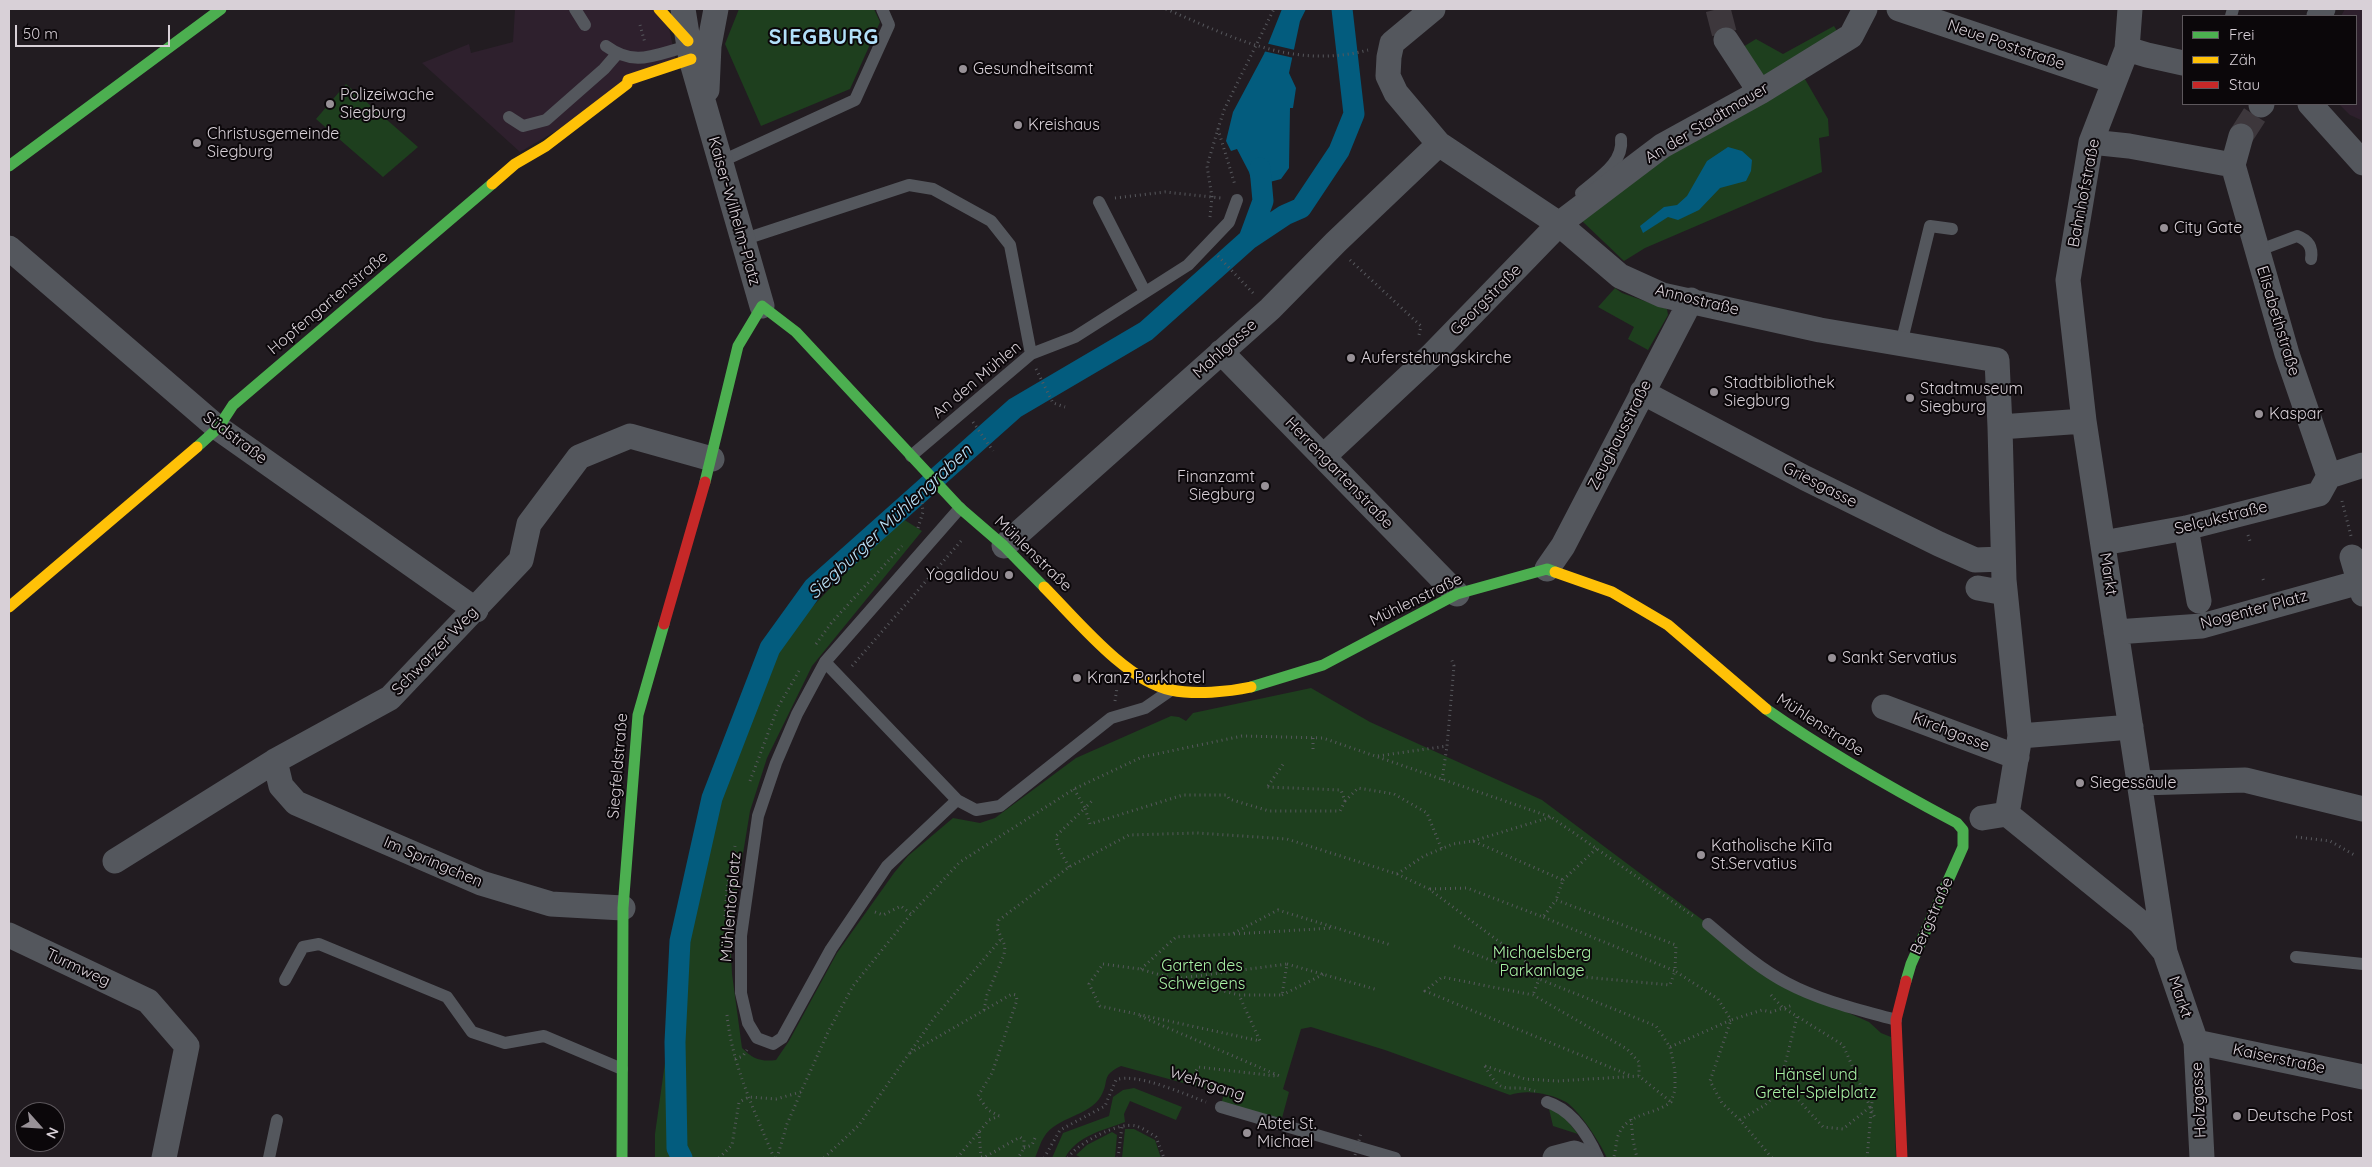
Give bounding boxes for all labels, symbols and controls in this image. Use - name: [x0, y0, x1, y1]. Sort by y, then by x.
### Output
- scale bar: [18, 15, 172, 47]
- legend: [2182, 15, 2357, 105]
- street label: Neue Poststraße: [1945, 16, 2067, 74]
- text: 50 m: [23, 24, 58, 43]
- district label: SIEGBURG: [768, 25, 880, 51]
- text: Frei: [2229, 25, 2255, 44]
- text: Zäh: [2229, 50, 2256, 69]
- place label: Gesundheitsamt: [973, 59, 1093, 79]
- marker: Gesundheitsamt: [957, 63, 969, 75]
- text: Stau: [2229, 75, 2260, 94]
- street label: An der Stadtmauer: [1642, 78, 1772, 168]
- place label: Polizeiwache Siegburg: [340, 85, 434, 123]
- marker: Polizeiwache Siegburg: [324, 98, 336, 110]
- place label: Kreishaus: [1028, 115, 1100, 135]
- marker: Kreishaus: [1012, 119, 1024, 131]
- place label: Christusgemeinde Siegburg: [207, 124, 339, 162]
- street label: Kaiser-Wilhelm-Platz: [704, 134, 764, 288]
- marker: Christusgemeinde Siegburg: [191, 137, 203, 149]
- street label: Bahnhofstraße: [2064, 137, 2104, 249]
- place label: City Gate: [2174, 218, 2242, 238]
- marker: City Gate: [2158, 222, 2170, 234]
- street label: Hopfengartenstraße: [264, 247, 392, 359]
- street label: Georgstraße: [1446, 260, 1526, 340]
- street label: Elisabethstraße: [2252, 264, 2304, 378]
- street label: Annostraße: [1653, 280, 1741, 320]
- street label: Mahlgasse: [1189, 315, 1261, 383]
- street label: An den Mühlen: [929, 337, 1025, 423]
- place label: Auferstehungskirche: [1361, 348, 1512, 368]
- marker: Auferstehungskirche: [1345, 352, 1357, 364]
- place label: Stadtbibliothek Siegburg: [1724, 373, 1835, 411]
- street label: Zeughausstraße: [1584, 377, 1656, 493]
- place label: Stadtmuseum Siegburg: [1920, 379, 2023, 417]
- marker: Stadtbibliothek Siegburg: [1708, 386, 1720, 398]
- marker: Stadtmuseum Siegburg: [1904, 392, 1916, 404]
- place label: Kaspar: [2269, 404, 2323, 424]
- street label: Südstraße: [199, 408, 271, 468]
- marker: Kaspar: [2253, 408, 2265, 420]
- street label: Herrengartenstraße: [1281, 413, 1397, 533]
- water label: Siegburger Mühlengraben: [804, 440, 976, 604]
- street label: Griesgasse: [1780, 458, 1860, 512]
- place label: Finanzamt Siegburg: [1177, 467, 1255, 505]
- marker: Finanzamt Siegburg: [1259, 480, 1271, 492]
- street label: Selçukstraße: [2173, 497, 2269, 539]
- street label: Mühlenstraße: [990, 512, 1076, 596]
- street label: Markt: [2095, 551, 2121, 597]
- place label: Yogalidou: [926, 565, 999, 585]
- marker: Yogalidou: [1003, 569, 1015, 581]
- street label: Mühlenstraße: [1367, 569, 1465, 631]
- street label: Nogenter Platz: [2198, 586, 2310, 634]
- street label: Schwarzer Weg: [388, 603, 482, 699]
- place label: Sankt Servatius: [1842, 648, 1957, 668]
- marker: Sankt Servatius: [1826, 652, 1838, 664]
- place label: Kranz Parkhotel: [1087, 668, 1205, 688]
- marker: Kranz Parkhotel: [1071, 672, 1083, 684]
- street label: Mühlenstraße: [1773, 690, 1867, 760]
- street label: Kirchgasse: [1910, 709, 1992, 755]
- street label: Siegfeldstraße: [604, 712, 632, 820]
- place label: Siegessäule: [2090, 773, 2176, 793]
- marker: Siegessäule: [2074, 777, 2086, 789]
- street label: Im Springchen: [381, 832, 485, 892]
- place label: Katholische KiTa St.Servatius: [1711, 836, 1833, 874]
- marker: Katholische KiTa St.Servatius: [1695, 849, 1707, 861]
- street label: Mühlentorplatz: [717, 851, 745, 963]
- street label: Bergstraße: [1906, 874, 1958, 958]
- park label: Michaelsberg Parkanlage: [1493, 943, 1591, 981]
- street label: Turmweg: [43, 945, 113, 991]
- park label: Garten des Schweigens: [1159, 956, 1245, 994]
- street label: Markt: [2164, 974, 2196, 1020]
- street label: Kaiserstraße: [2231, 1040, 2327, 1078]
- street label: Holzgasse: [2187, 1061, 2211, 1139]
- street label: Wehrgang: [1167, 1063, 1247, 1105]
- park label: Hänsel und Gretel-Spielplatz: [1755, 1065, 1877, 1103]
- north arrow: [15, 1102, 65, 1152]
- place label: Deutsche Post: [2247, 1106, 2353, 1126]
- marker: Deutsche Post: [2231, 1110, 2243, 1122]
- place label: Abtei St. Michael: [1257, 1114, 1317, 1152]
- text: N: [42, 1125, 63, 1142]
- marker: Abtei St. Michael: [1241, 1127, 1253, 1139]

